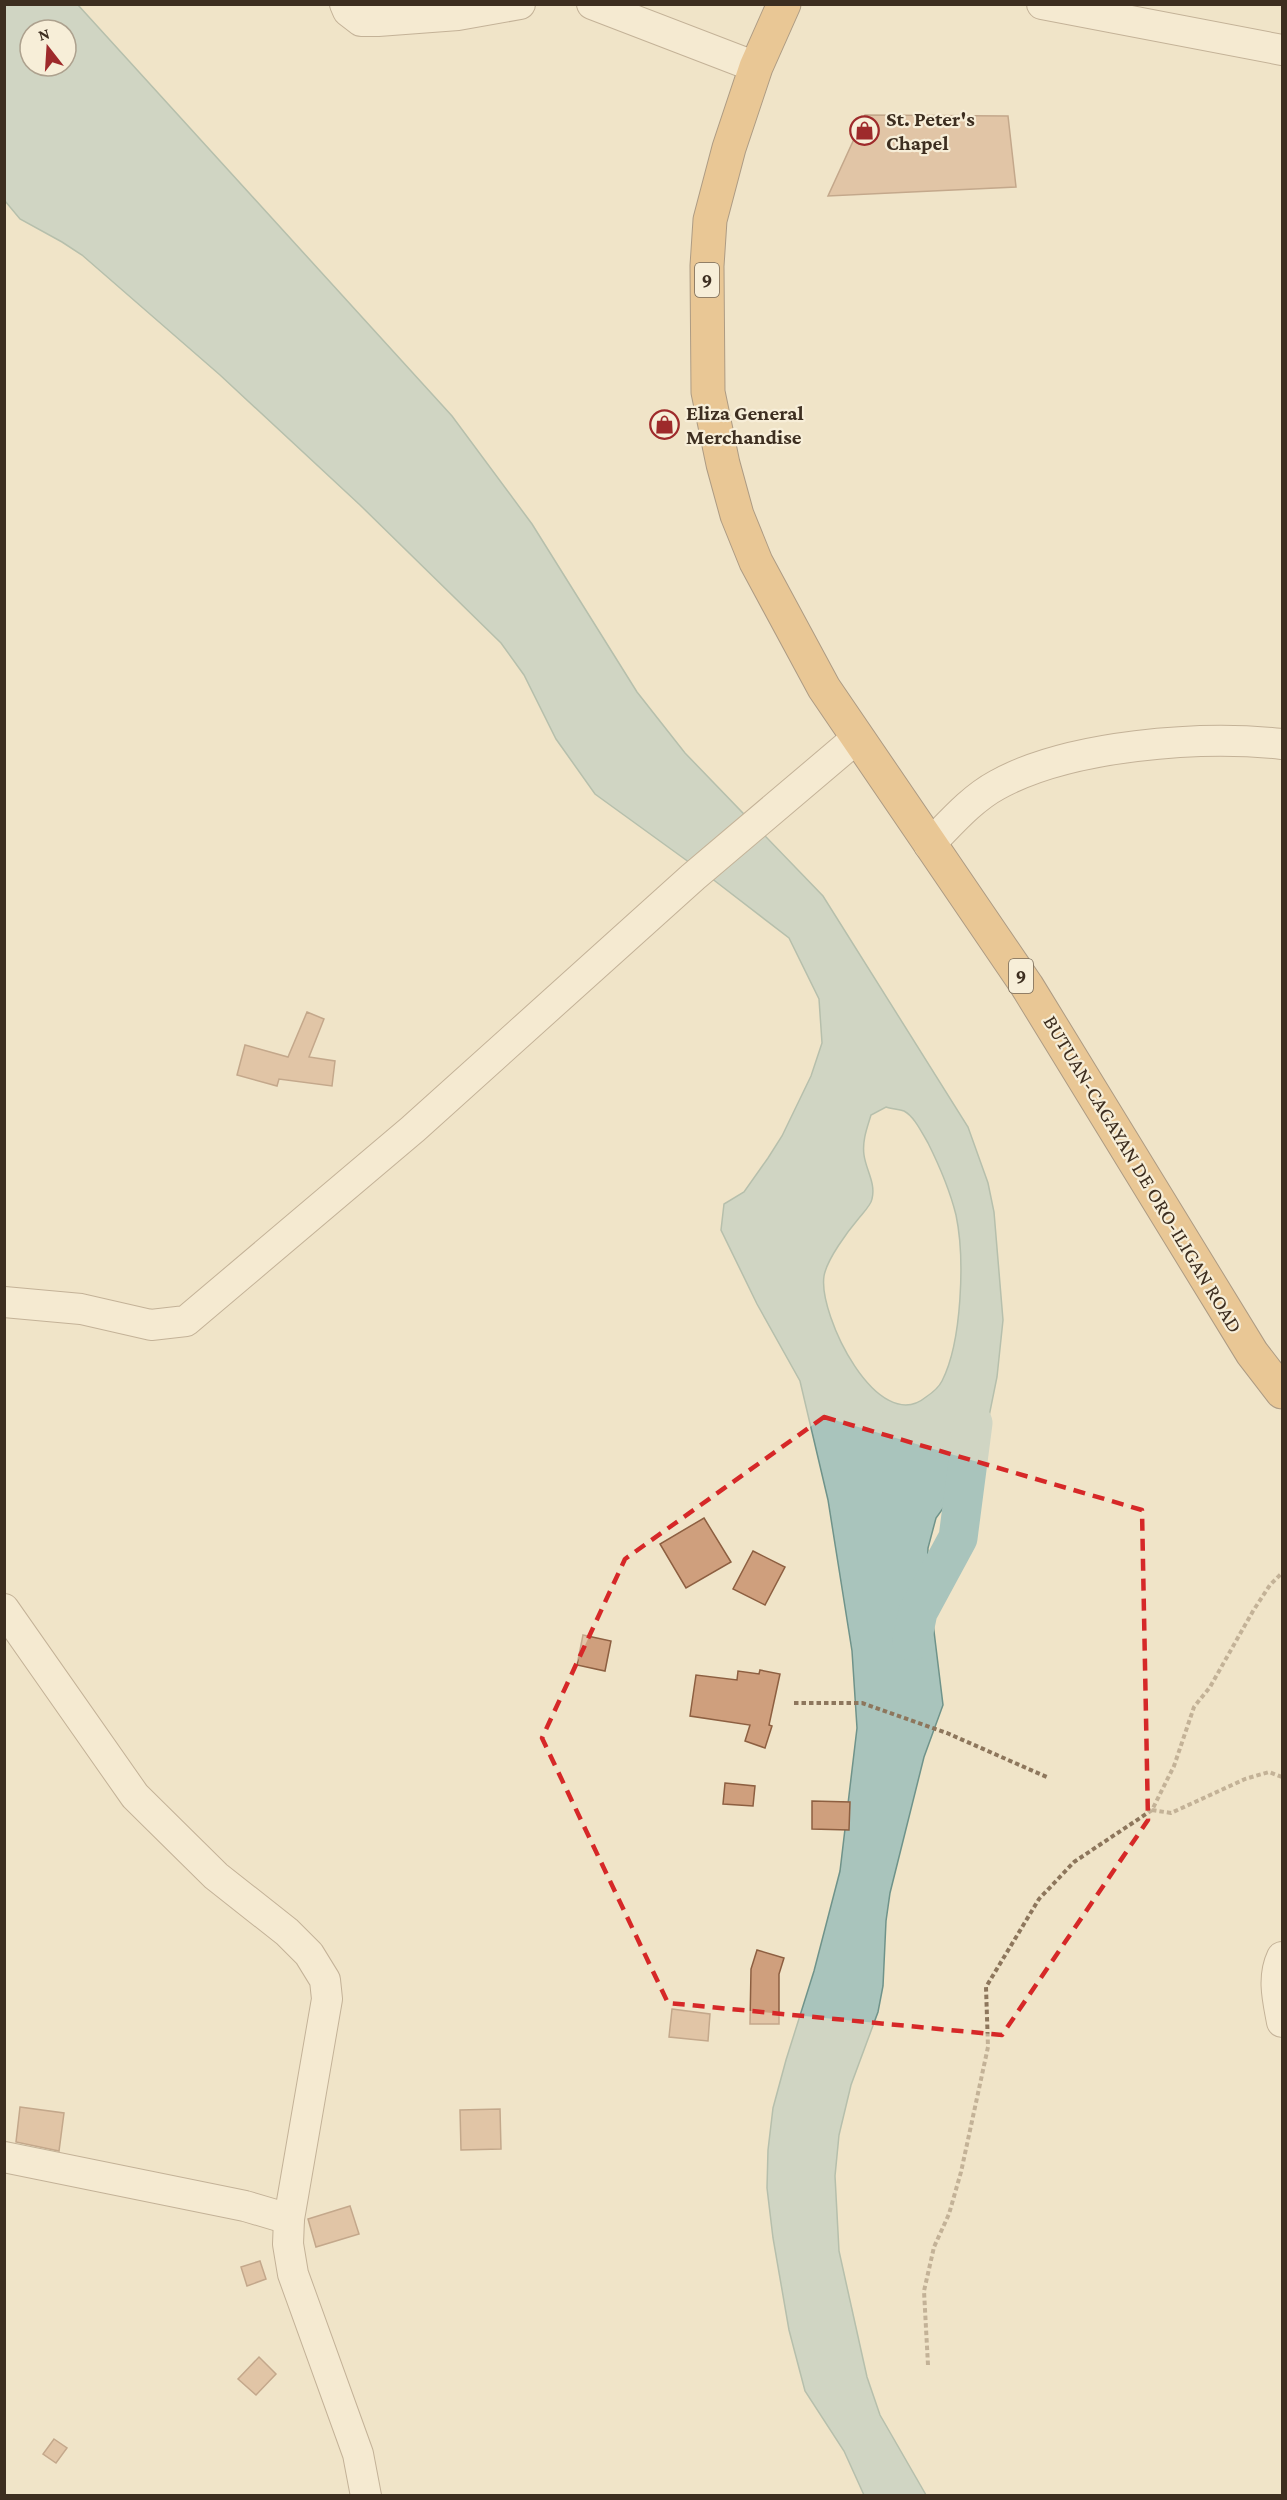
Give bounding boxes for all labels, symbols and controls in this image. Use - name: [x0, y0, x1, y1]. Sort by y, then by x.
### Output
- north arrow: [18, 18, 78, 78]
- text: N: [36, 24, 52, 44]
- place label: St. Peter's Chapel: [886, 107, 975, 155]
- shop icon: St. Peter's Chapel: [849, 115, 881, 147]
- road number: 9: [695, 263, 719, 297]
- place label: Eliza General Merchandise: [686, 401, 804, 449]
- shop icon: Eliza General Merchandise: [649, 409, 681, 441]
- road number: 9: [1009, 959, 1033, 993]
- street label: BUTUAN-CAGAYAN DE ORO-ILIGAN ROAD: [1039, 1011, 1247, 1337]

